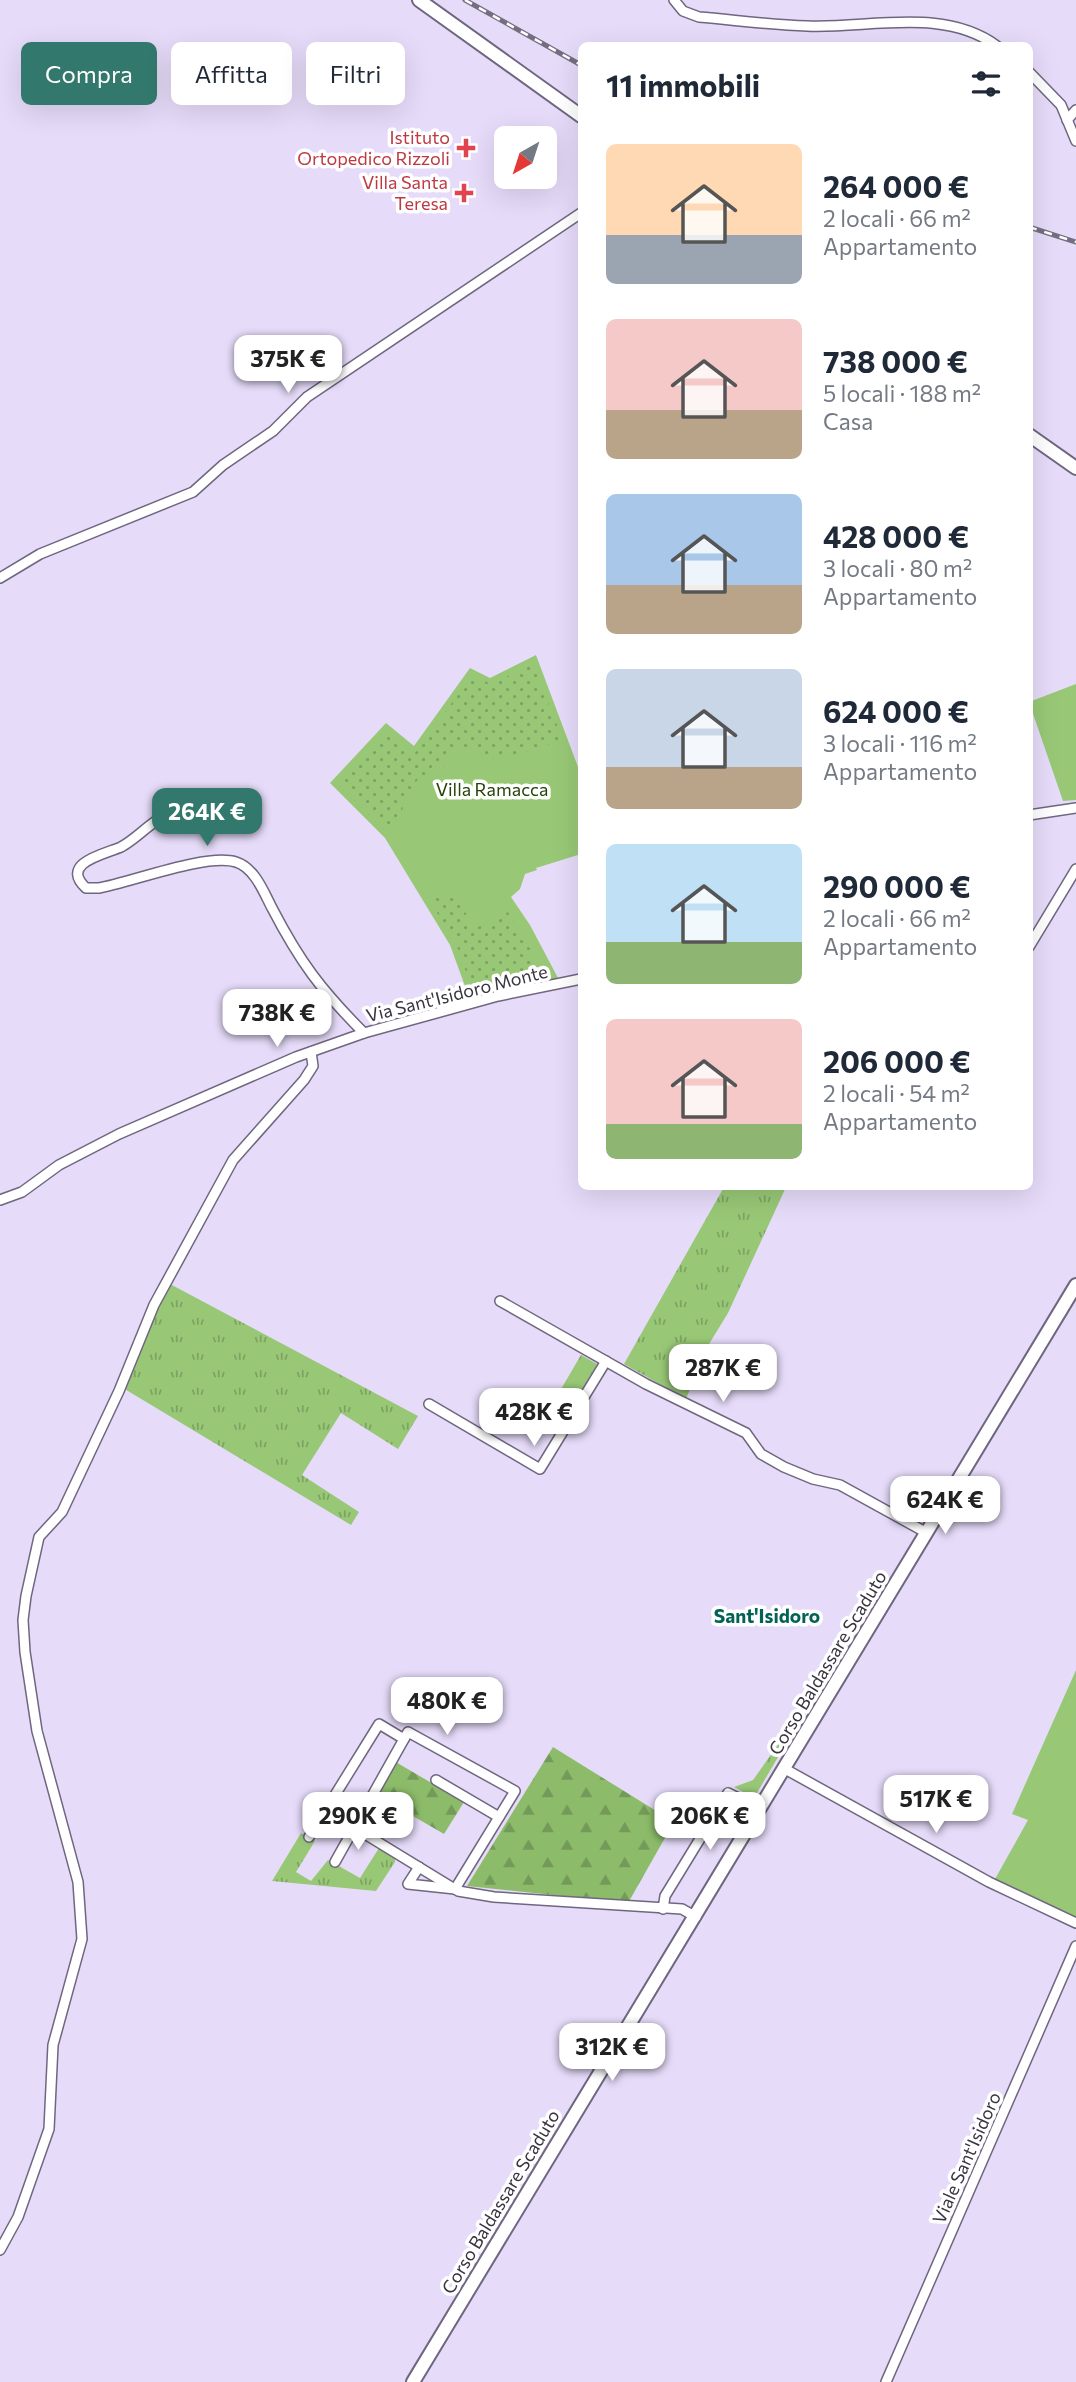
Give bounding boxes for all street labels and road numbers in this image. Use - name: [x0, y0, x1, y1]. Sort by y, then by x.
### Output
- street label: Via Sant'Isidoro Monte: [364, 960, 550, 1026]
- street label: Corso Baldassare Scaduto: [763, 1567, 891, 1758]
- street label: Viale Sant'Isidoro: [927, 2088, 1005, 2227]
- street label: Corso Baldassare Scaduto: [436, 2106, 564, 2297]

